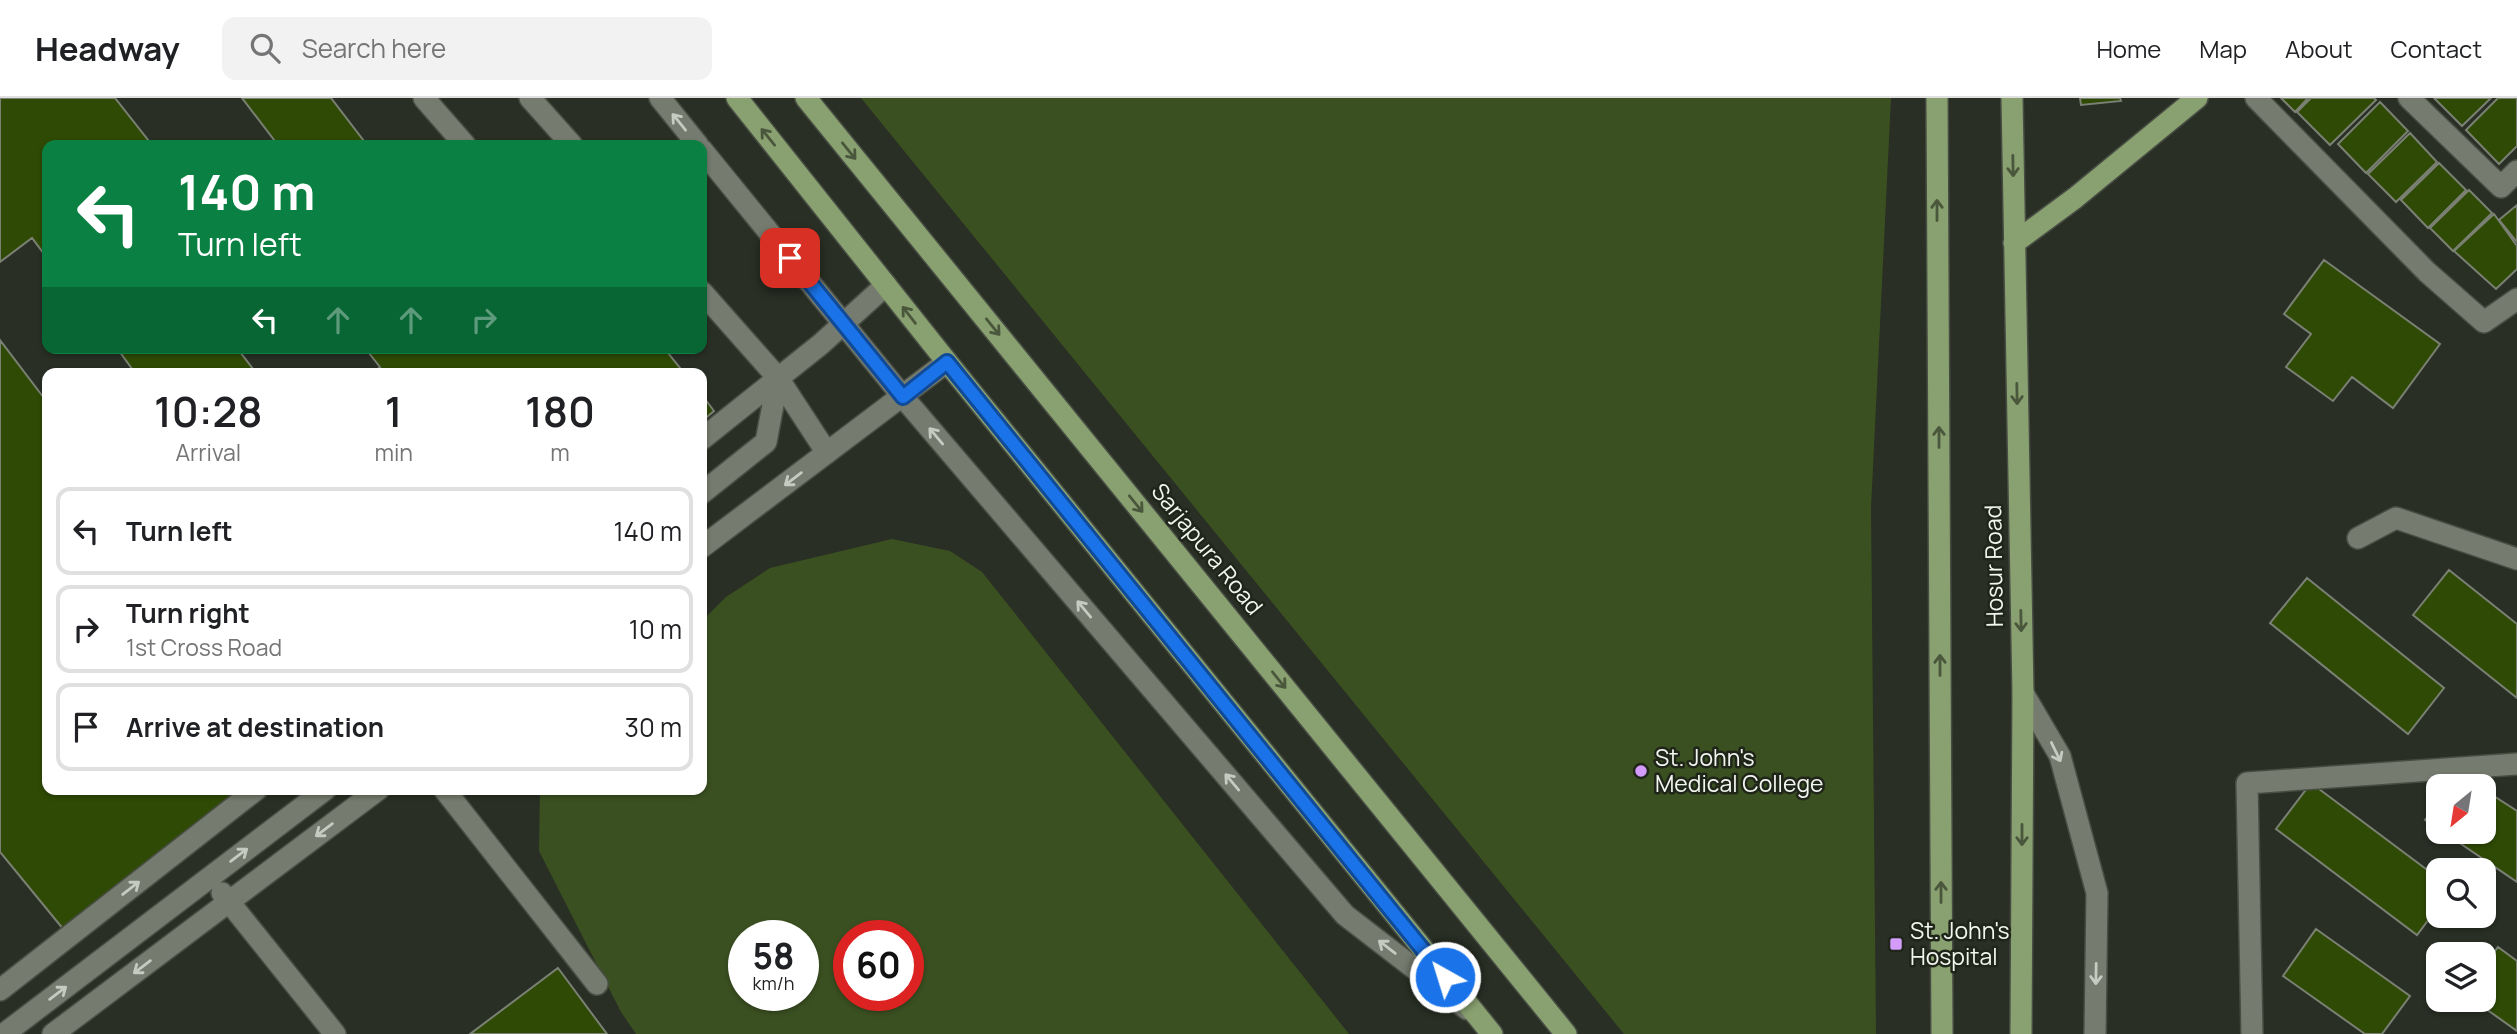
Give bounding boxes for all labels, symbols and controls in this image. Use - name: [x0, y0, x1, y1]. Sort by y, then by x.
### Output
- search box: [222, 17, 712, 80]
- text: Headway: [35, 26, 180, 71]
- icon: search: [246, 29, 284, 67]
- text: Search here: [302, 30, 446, 66]
- text: Home: [2096, 32, 2161, 65]
- text: Map: [2199, 32, 2247, 65]
- text: About: [2285, 32, 2353, 65]
- text: Contact: [2391, 32, 2482, 65]
- one-way arrow: [671, 113, 687, 131]
- one-way arrow: [760, 128, 775, 146]
- one-way arrow: [841, 141, 857, 159]
- one-way arrow: [2006, 154, 2020, 177]
- text: 140 m: [178, 158, 315, 225]
- icon: left: [63, 168, 154, 259]
- one-way arrow: [1930, 199, 1944, 222]
- text: Turn left: [178, 222, 302, 266]
- pin: [760, 228, 820, 288]
- icon: arrive: [771, 239, 809, 277]
- icon: left: [246, 301, 284, 339]
- icon: ahead: [319, 301, 357, 339]
- icon: ahead: [392, 301, 430, 339]
- icon: right: [465, 301, 503, 339]
- one-way arrow: [902, 306, 917, 325]
- one-way arrow: [985, 318, 1000, 336]
- text: 10:28: [154, 382, 262, 440]
- text: 1: [385, 382, 403, 440]
- text: 180: [525, 382, 595, 440]
- one-way arrow: [2010, 382, 2024, 405]
- one-way arrow: [1932, 426, 1945, 449]
- one-way arrow: [928, 427, 944, 445]
- text: Arrival: [175, 436, 241, 468]
- text: min: [374, 436, 413, 468]
- text: m: [550, 436, 570, 468]
- one-way arrow: [784, 471, 802, 486]
- street label: Sarjapura Road: [1145, 476, 1271, 621]
- one-way arrow: [1128, 494, 1144, 512]
- street label: Hosur Road: [1976, 505, 2010, 627]
- icon: left: [67, 512, 105, 550]
- text: Turn left: [126, 513, 233, 549]
- text: 140 m: [613, 513, 682, 549]
- text: Turn right: [126, 595, 250, 631]
- one-way arrow: [1076, 600, 1092, 618]
- one-way arrow: [2014, 609, 2028, 632]
- icon: right: [67, 610, 105, 648]
- text: 10 m: [629, 611, 682, 647]
- text: 1st Cross Road: [126, 631, 282, 663]
- one-way arrow: [1933, 654, 1947, 677]
- one-way arrow: [1272, 671, 1287, 689]
- icon: arrive: [67, 708, 105, 746]
- text: Arrive at destination: [126, 709, 384, 745]
- text: 30 m: [625, 709, 682, 745]
- place label: St. John's Medical College: [1655, 741, 1823, 799]
- one-way arrow: [2050, 741, 2063, 762]
- marker: St. John's Medical College: [1633, 763, 1649, 779]
- one-way arrow: [1224, 773, 1240, 791]
- north arrow: [2426, 774, 2496, 844]
- map controls: [2426, 774, 2496, 1012]
- one-way arrow: [315, 822, 334, 837]
- one-way arrow: [2015, 823, 2029, 846]
- one-way arrow: [230, 847, 248, 862]
- button: search: [2426, 858, 2496, 928]
- one-way arrow: [121, 880, 140, 895]
- one-way arrow: [1934, 881, 1948, 904]
- place label: St. John's Hospital: [1910, 914, 2010, 972]
- speed limit sign: 60: [833, 920, 924, 1011]
- text: 58: [753, 932, 794, 980]
- marker: St. John's Hospital: [1888, 936, 1904, 952]
- one-way arrow: [1378, 940, 1396, 955]
- position arrow: [1408, 940, 1482, 1014]
- button: layers: [2426, 942, 2496, 1012]
- one-way arrow: [134, 959, 152, 974]
- one-way arrow: [2089, 962, 2103, 985]
- text: km/h: [753, 971, 794, 995]
- one-way arrow: [49, 985, 67, 1000]

